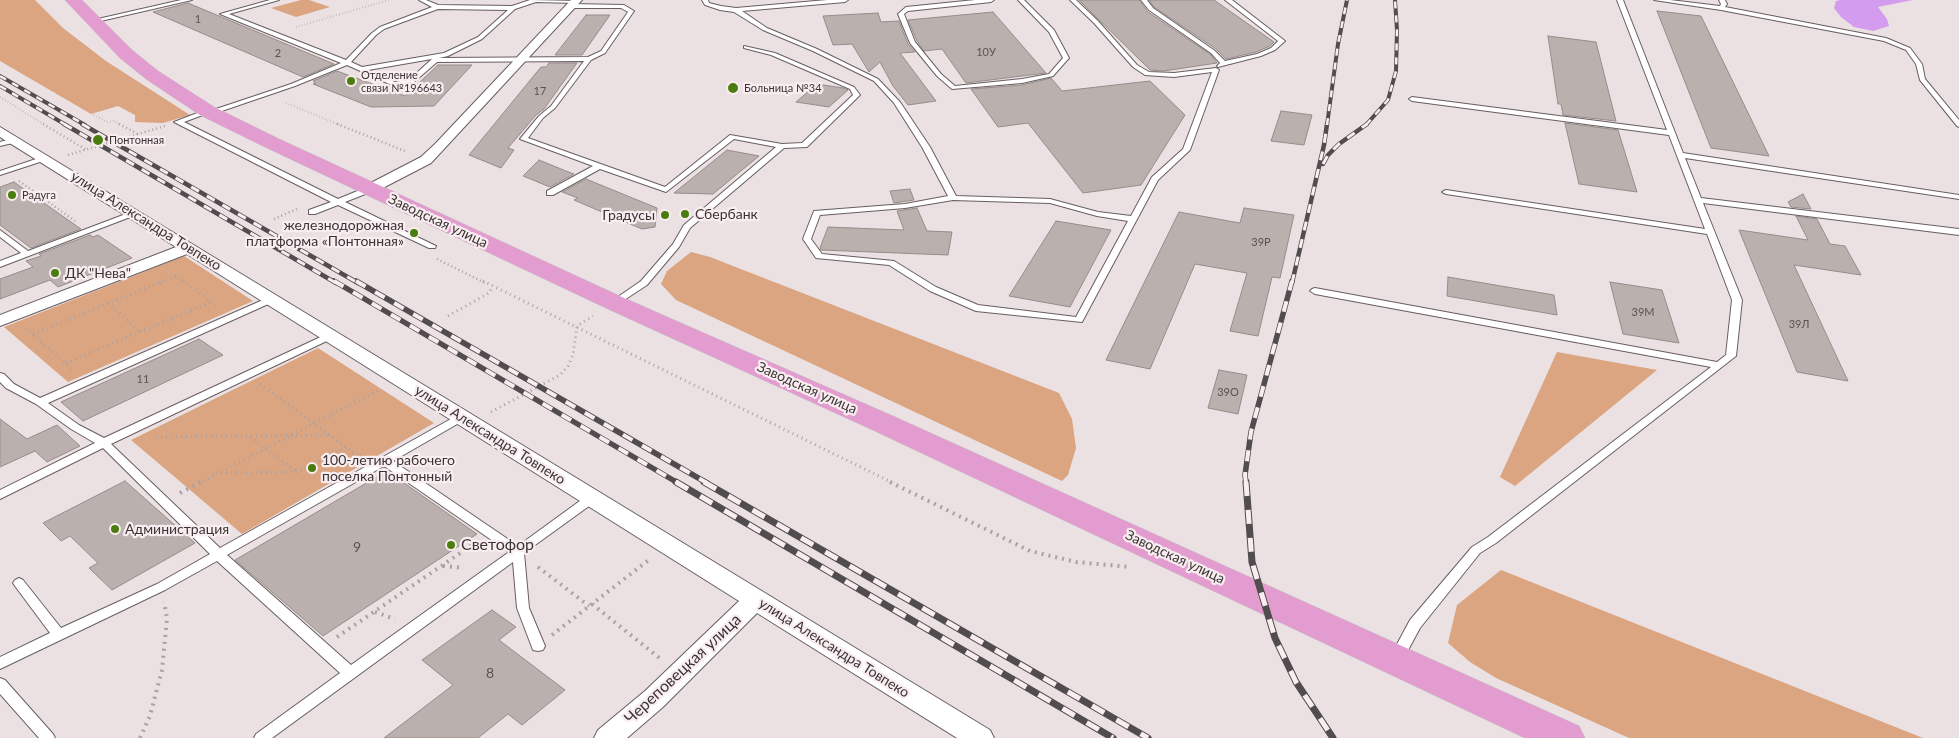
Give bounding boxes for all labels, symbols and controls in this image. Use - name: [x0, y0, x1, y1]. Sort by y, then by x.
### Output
- house number: 1: [195, 12, 201, 26]
- house number: 10У: [976, 45, 996, 59]
- house number: 2: [275, 46, 281, 60]
- place label: Отделение связи №196643: [361, 68, 442, 94]
- marker: Отделение связи №196643: [345, 75, 357, 87]
- marker: Больница №34: [726, 81, 740, 95]
- place label: Больница №34: [744, 81, 822, 95]
- house number: 17: [534, 84, 546, 98]
- marker: Понтонная: [91, 133, 105, 147]
- place label: Понтонная: [109, 133, 164, 147]
- street label: улица Александра Товпеко: [68, 168, 224, 274]
- place label: Радуга: [22, 188, 56, 202]
- marker: Радуга: [6, 189, 18, 201]
- street label: Заводская улица: [386, 191, 490, 251]
- place label: Сбербанк: [695, 206, 758, 222]
- place label: Градусы: [602, 207, 655, 223]
- marker: Сбербанк: [679, 208, 691, 220]
- marker: Градусы: [659, 209, 671, 221]
- place label: железнодорожная платформа «Понтонная»: [246, 217, 404, 250]
- marker: железнодорожная платформа «Понтонная»: [408, 227, 420, 239]
- house number: 39Р: [1251, 235, 1271, 249]
- place label: ДК "Нева": [65, 265, 131, 281]
- marker: ДК "Нева": [49, 267, 61, 279]
- house number: 39М: [1632, 305, 1654, 319]
- house number: 39Л: [1789, 317, 1809, 331]
- street label: Заводская улица: [754, 358, 860, 418]
- house number: 11: [137, 372, 149, 386]
- street label: улица Александра Товпеко: [412, 382, 568, 488]
- house number: 39О: [1217, 385, 1239, 399]
- place label: 100-летию рабочего поселка Понтонный: [322, 452, 455, 484]
- marker: 100-летию рабочего поселка Понтонный: [306, 462, 318, 474]
- place label: Администрация: [125, 521, 229, 537]
- marker: Администрация: [109, 523, 121, 535]
- street label: Заводская улица: [1123, 527, 1227, 587]
- place label: Светофор: [461, 535, 534, 555]
- house number: 9: [353, 539, 361, 555]
- marker: Светофор: [445, 539, 457, 551]
- street label: улица Александра Товпеко: [756, 595, 912, 701]
- street label: Череповецкая улица: [621, 610, 745, 728]
- house number: 8: [486, 665, 494, 681]

